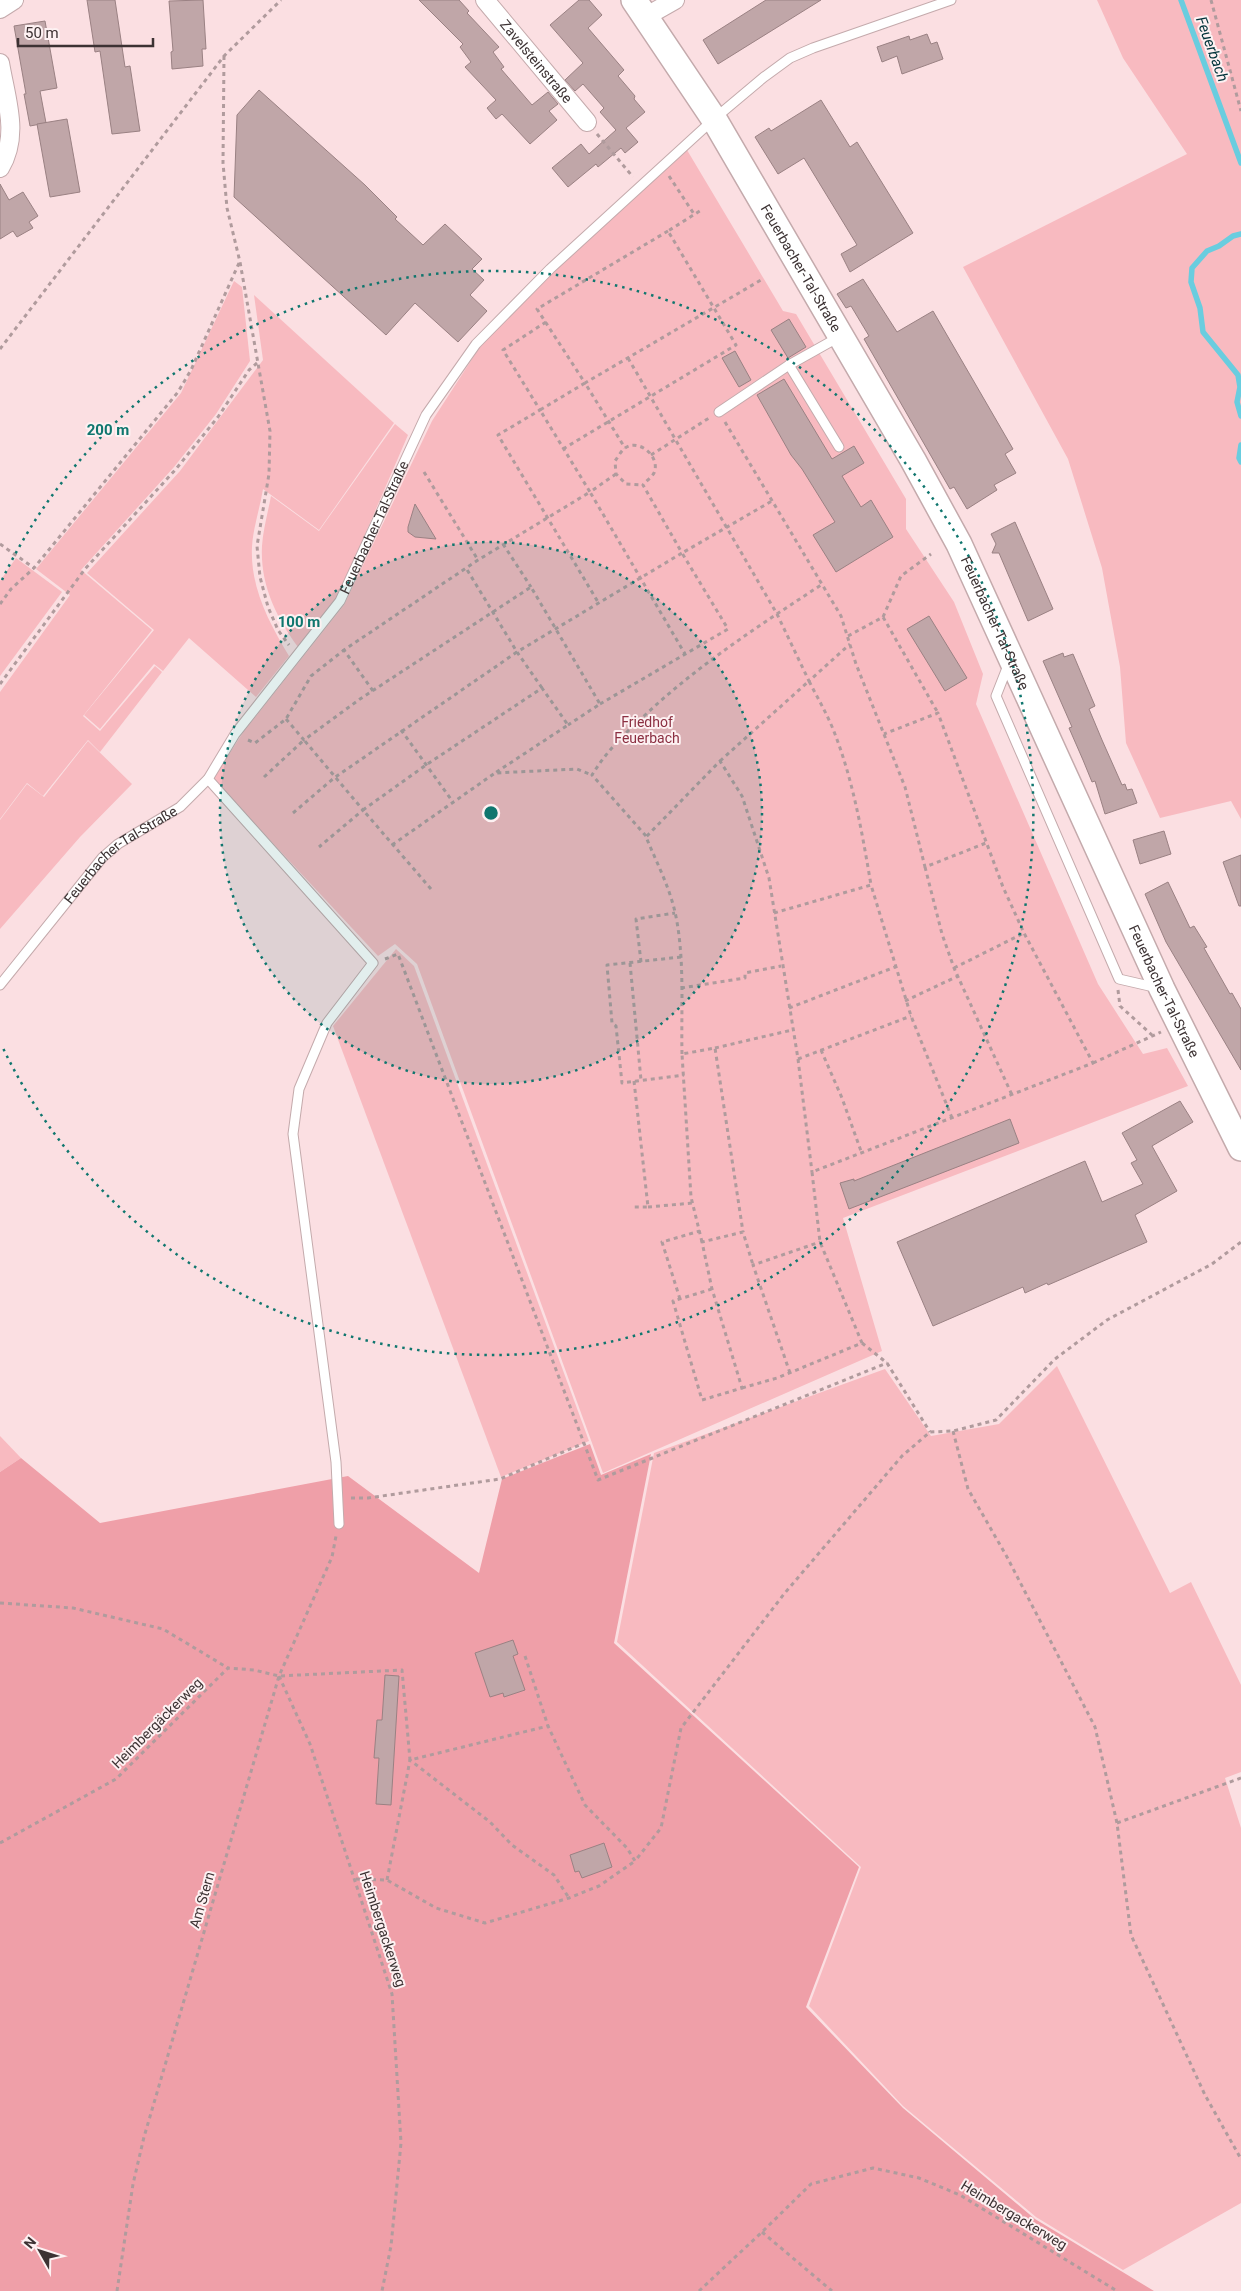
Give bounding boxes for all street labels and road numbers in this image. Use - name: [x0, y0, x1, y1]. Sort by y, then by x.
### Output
- street label: Zavelsteinstraße: [497, 17, 576, 106]
- street label: Feuerbacher-Tal-Straße: [758, 201, 844, 335]
- street label: Feuerbacher-Tal-Straße: [336, 458, 412, 596]
- street label: Feuerbacher-Tal-Straße: [958, 554, 1032, 692]
- street label: Feuerbacher-Tal-Straße: [61, 803, 180, 907]
- street label: Feuerbacher-Tal-Straße: [1126, 922, 1203, 1060]
- street label: Heimbergäckerweg: [109, 1675, 205, 1771]
- street label: Heimbergackerweg: [357, 1869, 409, 1989]
- street label: Am Stern: [186, 1870, 218, 1930]
- street label: Heimbergackerweg: [958, 2177, 1070, 2253]

